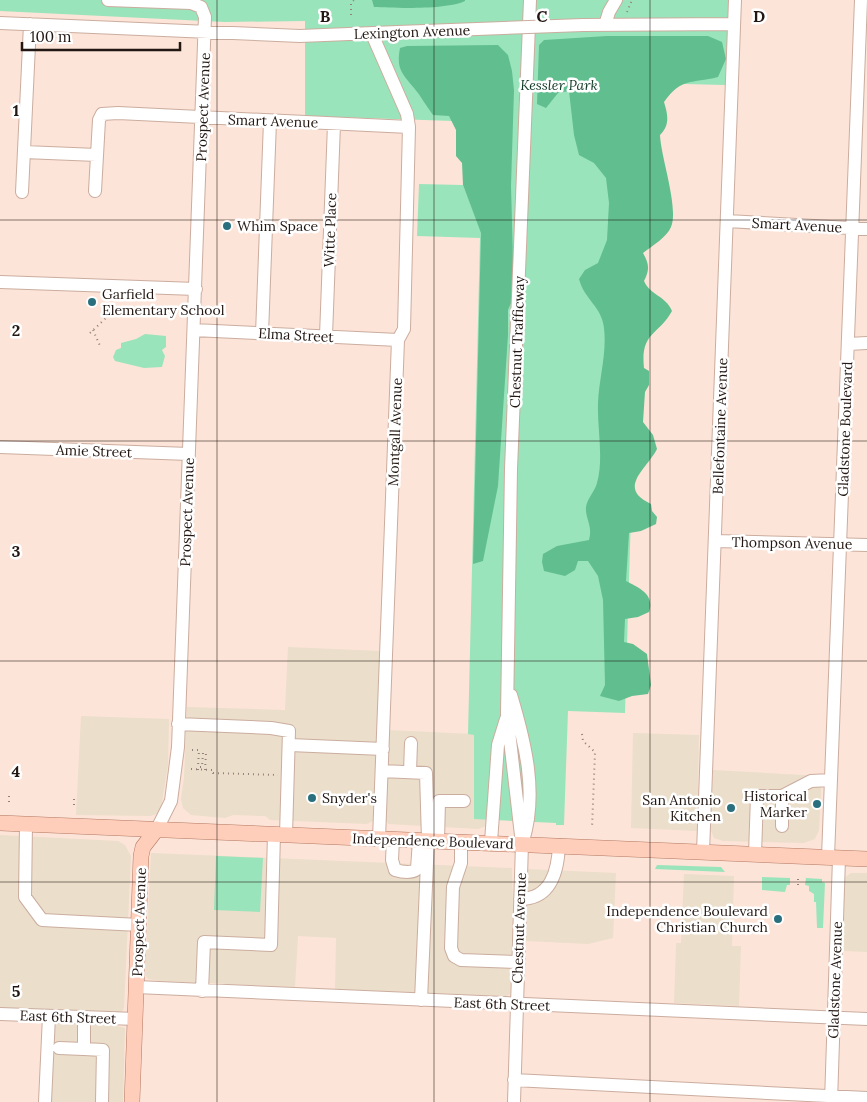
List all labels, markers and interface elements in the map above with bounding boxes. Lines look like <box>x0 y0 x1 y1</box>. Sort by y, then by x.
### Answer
text: B <box>320 6 331 26</box>
text: C <box>536 6 548 26</box>
text: D <box>753 6 765 26</box>
scale bar <box>22 20 180 52</box>
street label: Lexington Avenue <box>353 21 471 43</box>
text: 100 m <box>30 27 71 46</box>
street label: Prospect Avenue <box>192 52 214 162</box>
park label: Kessler Park <box>520 76 598 94</box>
text: 1 <box>13 100 19 120</box>
street label: Smart Avenue <box>228 110 319 132</box>
street label: Witte Place <box>320 192 340 268</box>
street label: Smart Avenue <box>751 214 843 236</box>
place label: Whim Space <box>237 217 319 235</box>
marker: Whim Space <box>221 220 233 232</box>
street label: Chestnut Trafficway <box>506 275 528 408</box>
place label: Garfield Elementary School <box>102 285 225 319</box>
marker: Garfield Elementary School <box>86 296 98 308</box>
text: 2 <box>12 320 20 340</box>
street label: Elma Street <box>258 324 335 346</box>
street label: Bellefontaine Avenue <box>709 357 731 495</box>
street label: Gladstone Boulevard <box>834 361 856 497</box>
street label: Montgall Avenue <box>384 377 406 487</box>
street label: Amie Street <box>55 441 133 461</box>
street label: Prospect Avenue <box>176 457 198 567</box>
street label: Thompson Avenue <box>731 533 853 553</box>
text: 3 <box>12 541 21 561</box>
text: 4 <box>12 761 21 781</box>
place label: Historical Marker <box>744 787 807 821</box>
place label: Snyder's <box>322 789 377 807</box>
place label: San Antonio Kitchen <box>642 791 721 825</box>
marker: Snyder's <box>306 792 318 804</box>
marker: Historical Marker <box>811 798 823 810</box>
marker: San Antonio Kitchen <box>725 802 737 814</box>
street label: Independence Boulevard <box>352 829 514 853</box>
street label: Prospect Avenue <box>128 867 150 977</box>
street label: Chestnut Avenue <box>508 872 530 984</box>
place label: Independence Boulevard Christian Church <box>606 902 768 936</box>
marker: Independence Boulevard Christian Church <box>772 913 784 925</box>
street label: Gladstone Avenue <box>824 921 846 1039</box>
text: 5 <box>12 981 21 1001</box>
street label: East 6th Street <box>453 993 551 1015</box>
street label: East 6th Street <box>19 1006 117 1028</box>

